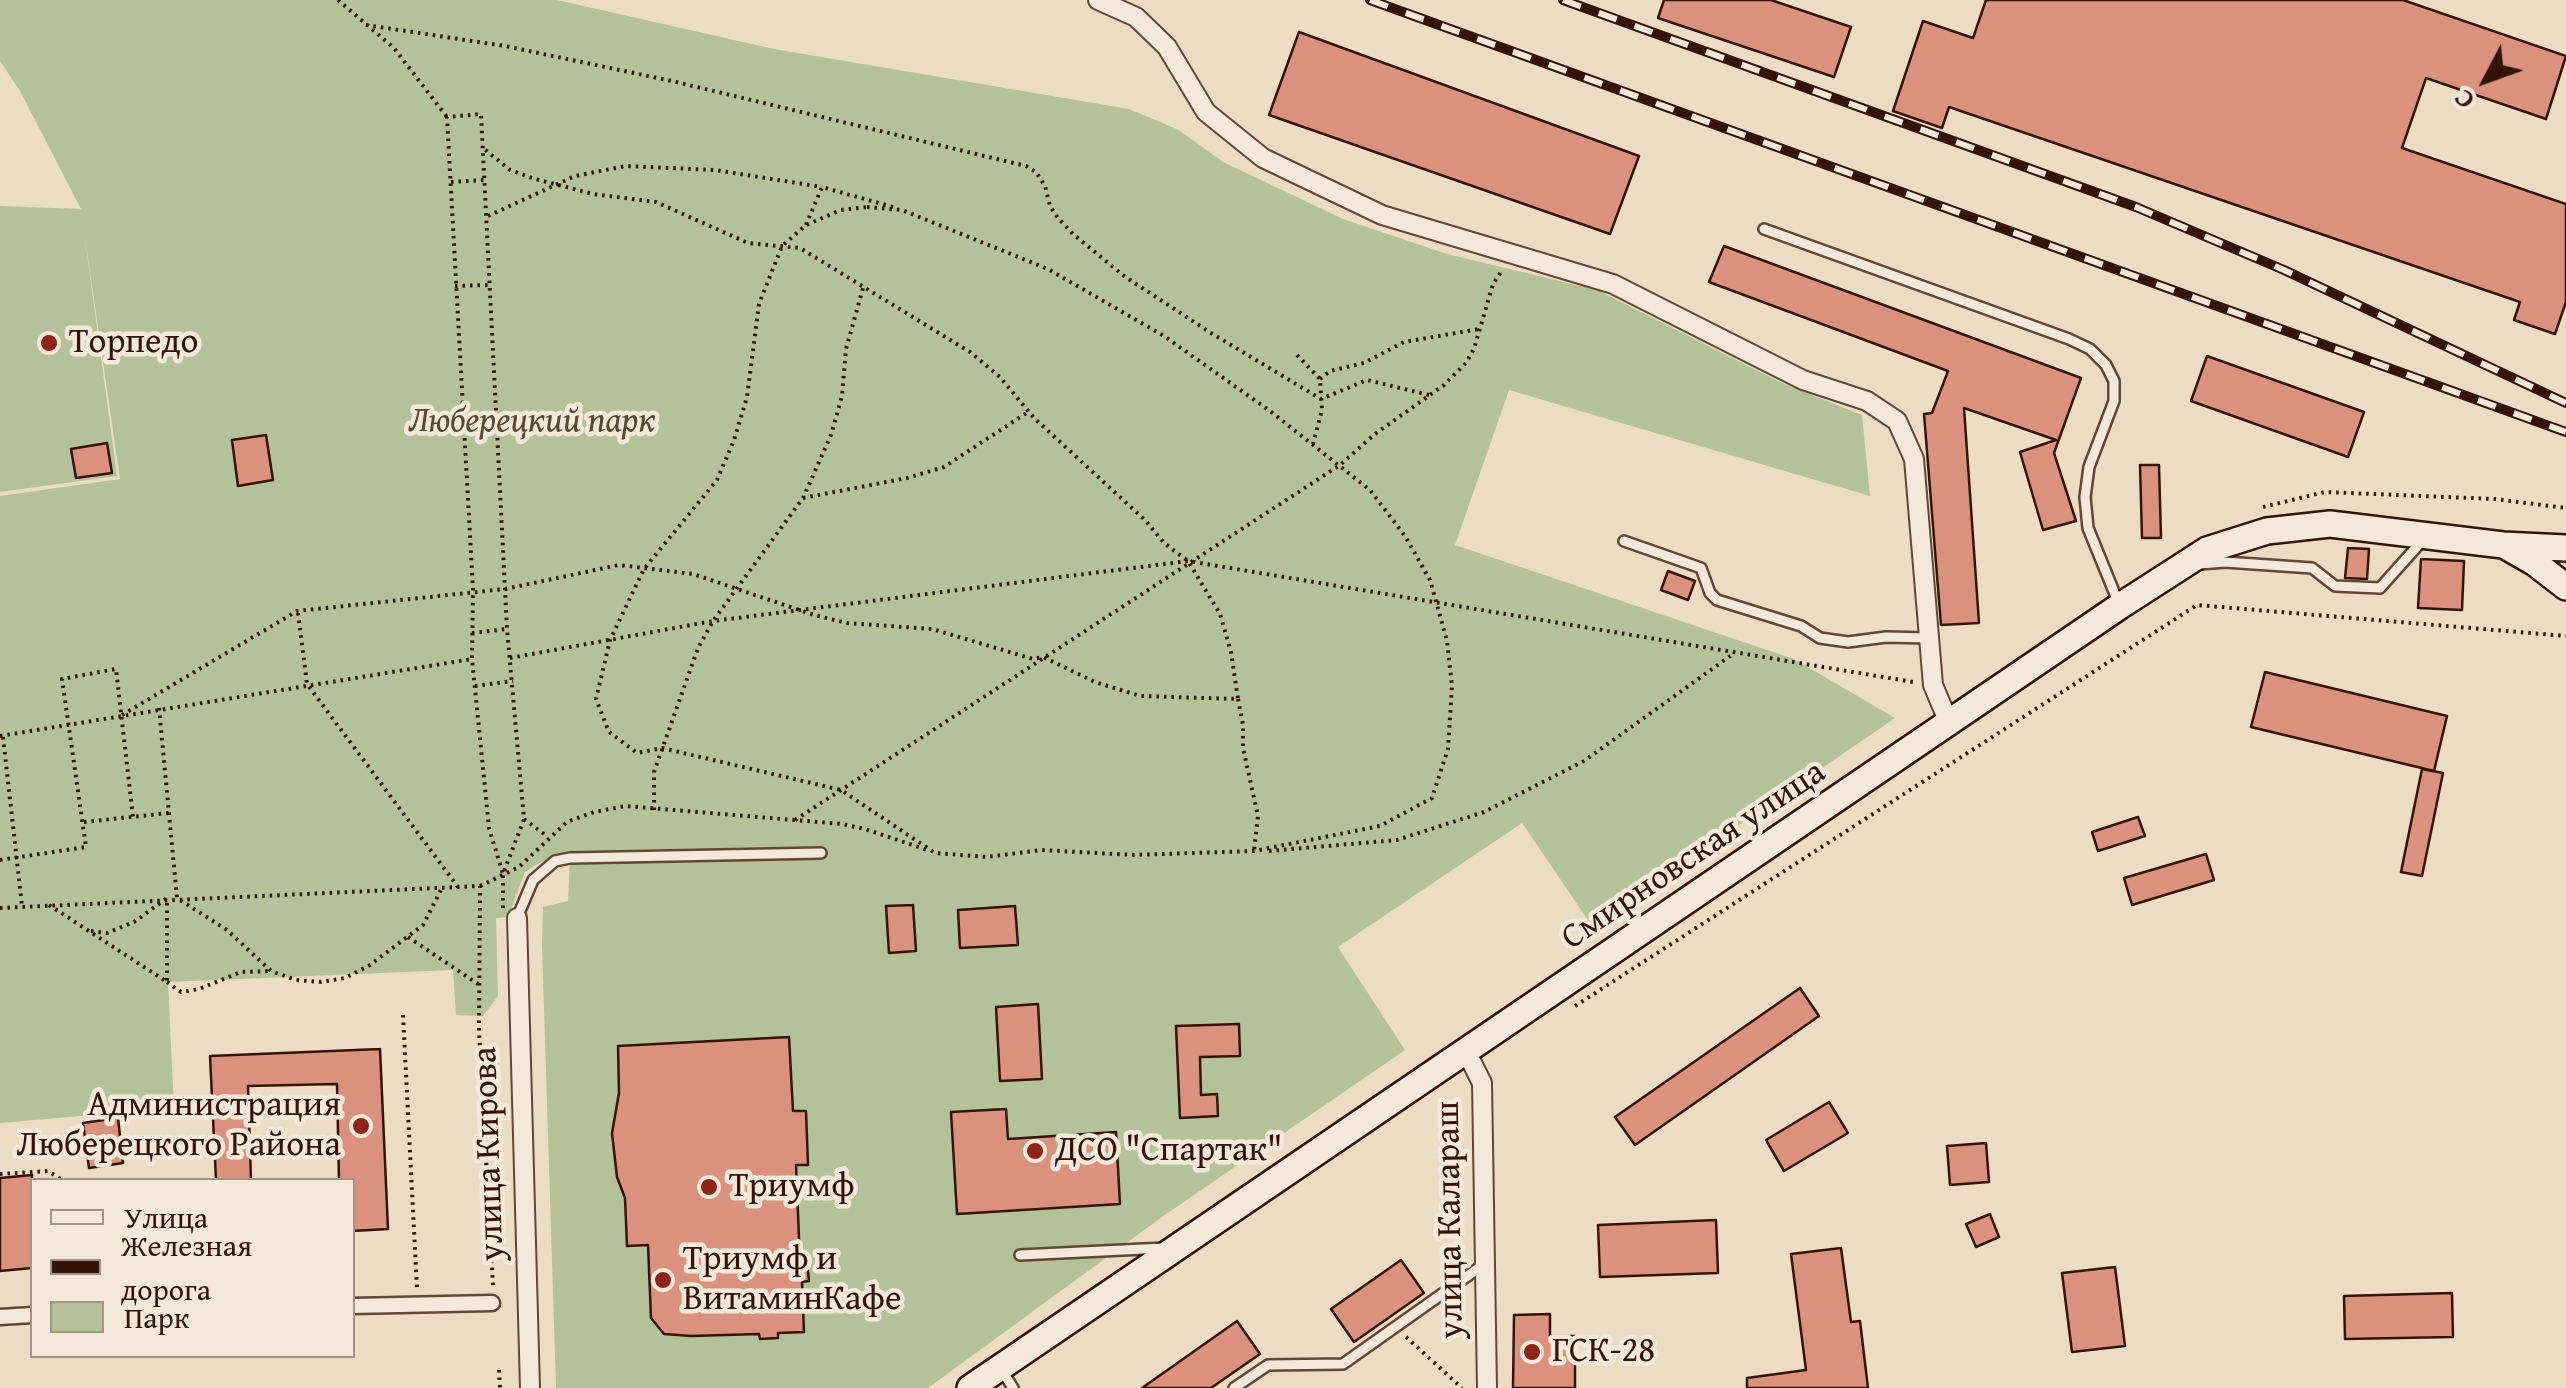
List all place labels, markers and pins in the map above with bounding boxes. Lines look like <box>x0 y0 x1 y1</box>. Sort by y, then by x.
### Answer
place label: Торпедо <box>69 322 198 364</box>
marker: Торпедо <box>38 332 60 354</box>
place label: Администрация Люберецкого Района <box>16 1085 341 1167</box>
marker: Администрация Люберецкого Района <box>350 1115 372 1137</box>
place label: ДСО "Спартак" <box>1055 1130 1282 1172</box>
marker: ДСО "Спартак" <box>1024 1140 1046 1162</box>
place label: Триумф <box>729 1166 855 1208</box>
marker: Триумф <box>698 1176 720 1198</box>
place label: Триумф и ВитаминКафе <box>683 1239 901 1321</box>
marker: Триумф и ВитаминКафе <box>652 1269 674 1291</box>
place label: ГСК-28 <box>1552 1331 1655 1373</box>
marker: ГСК-28 <box>1521 1341 1543 1363</box>

